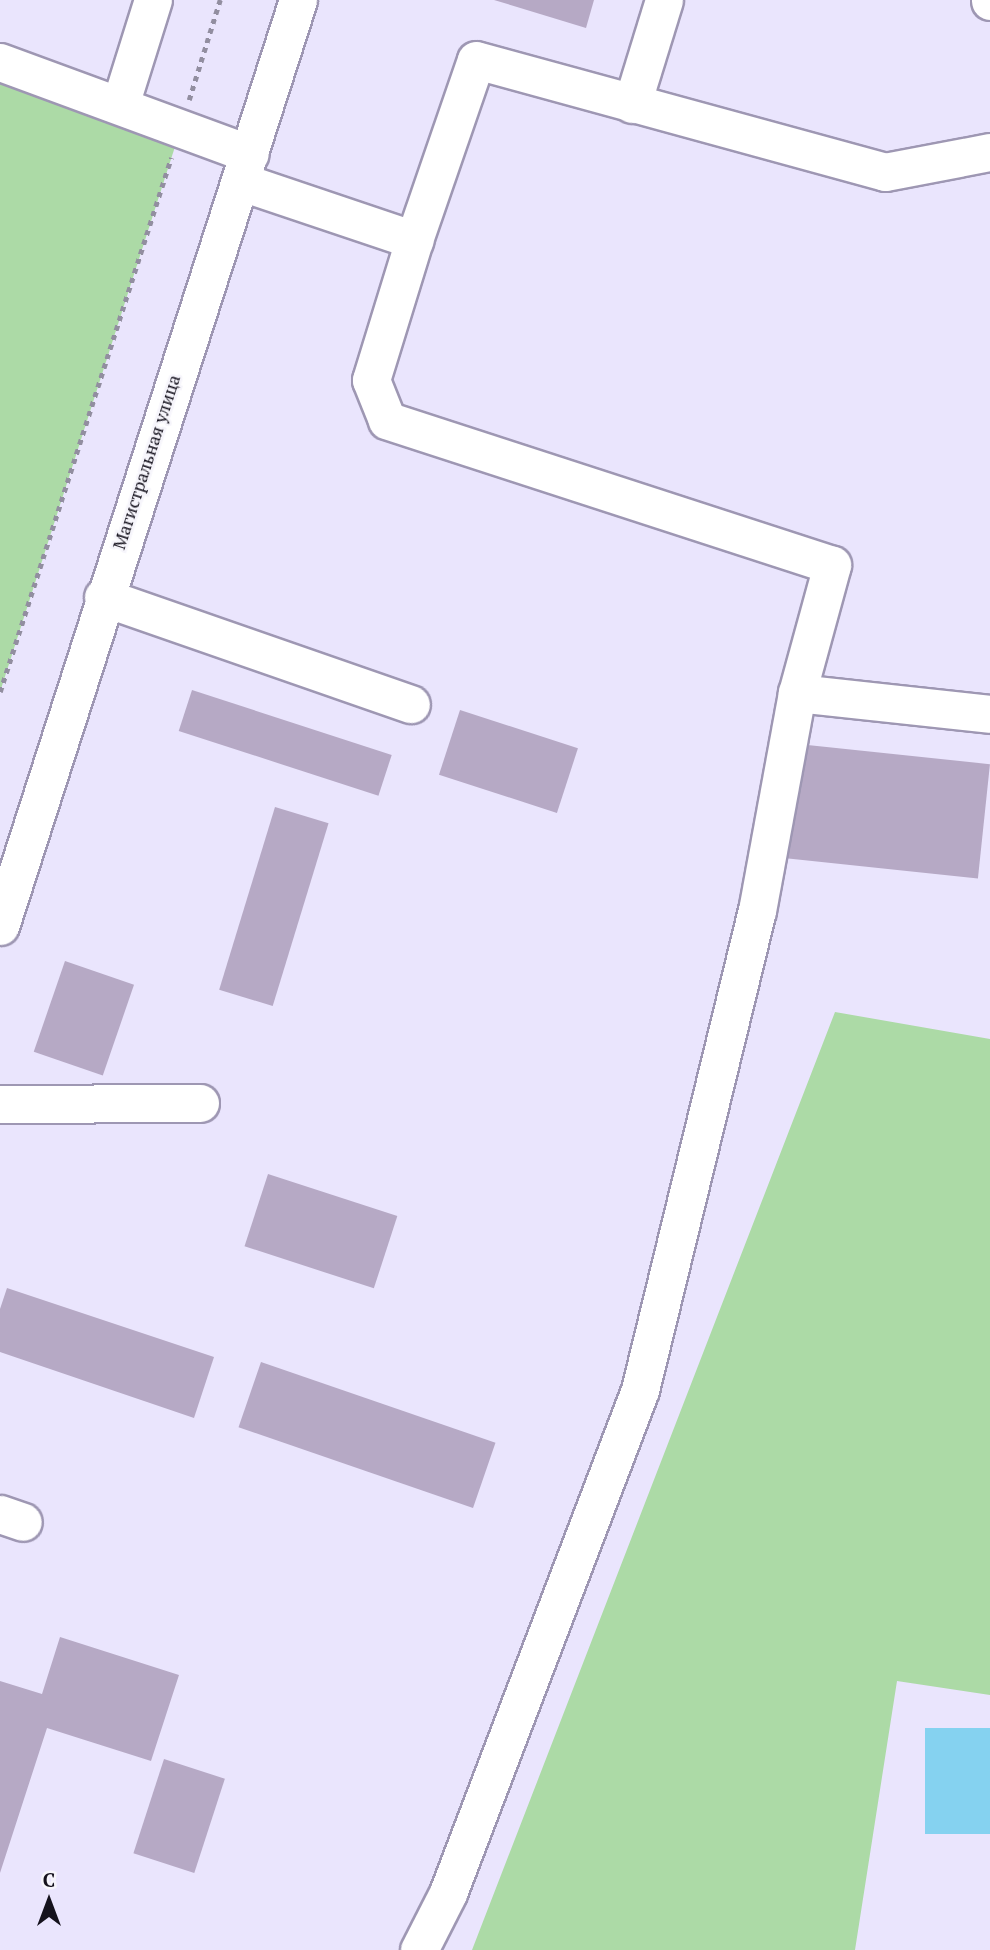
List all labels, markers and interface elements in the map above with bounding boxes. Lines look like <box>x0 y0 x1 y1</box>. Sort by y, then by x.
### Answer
street label: Магистральная улица <box>108 372 184 552</box>
north arrow <box>14 1866 84 1936</box>
text: С <box>43 1867 55 1892</box>

